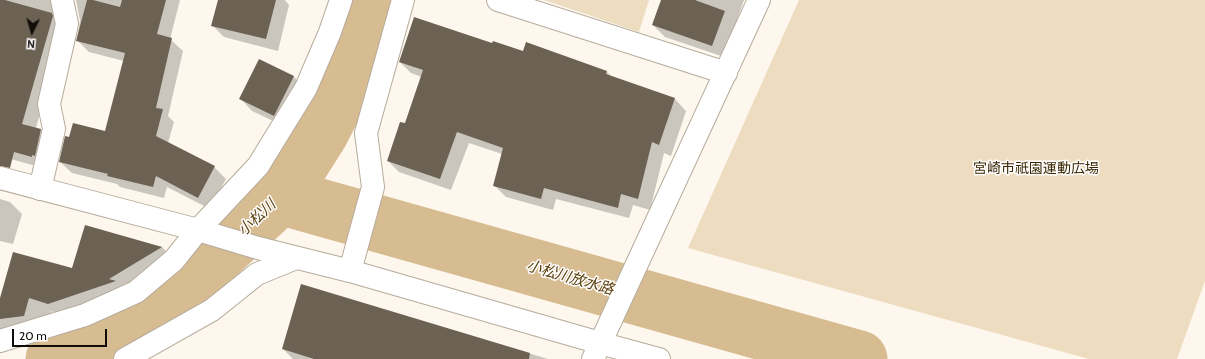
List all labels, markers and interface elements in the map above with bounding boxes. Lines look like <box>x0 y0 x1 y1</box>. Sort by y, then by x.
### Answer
north arrow <box>12 12 52 52</box>
text: N <box>26 37 35 51</box>
park label: 宮崎市祇園運動広場 <box>973 161 1099 177</box>
water label: 小松川 <box>234 196 280 240</box>
water label: 小松川放水路 <box>524 257 616 299</box>
scale bar <box>14 321 109 347</box>
text: 20 m <box>19 328 47 343</box>

